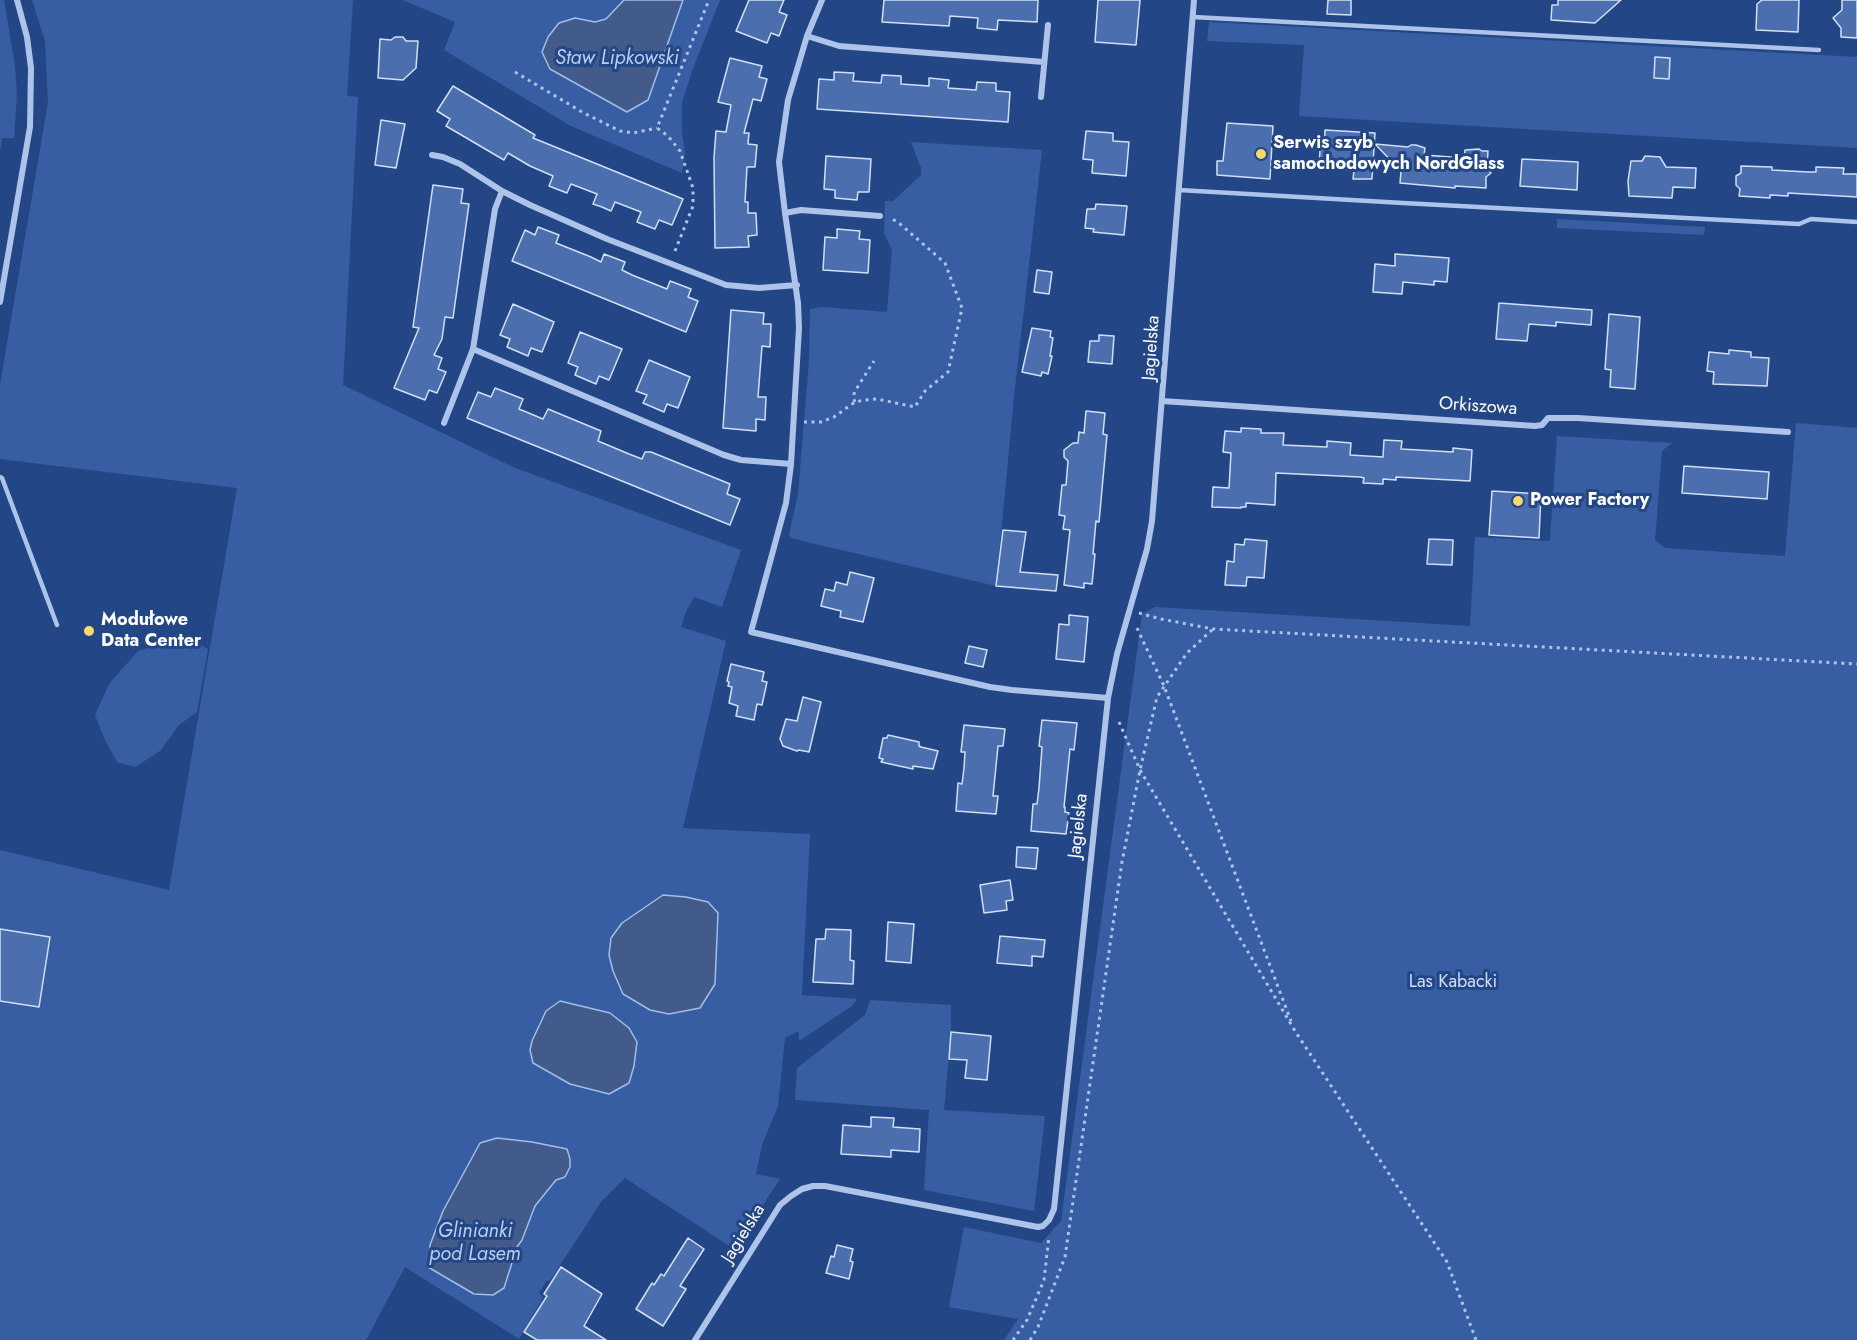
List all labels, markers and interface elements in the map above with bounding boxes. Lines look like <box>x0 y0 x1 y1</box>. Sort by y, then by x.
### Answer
water label: Staw Lipkowski <box>555 47 679 71</box>
place label: Serwis szyb samochodowych NordGlass <box>1273 133 1504 176</box>
marker: Serwis szyb samochodowych NordGlass <box>1254 147 1268 161</box>
street label: Jagielska <box>1139 315 1165 381</box>
street label: Orkiszowa <box>1438 393 1518 421</box>
place label: Power Factory <box>1530 490 1649 512</box>
marker: Power Factory <box>1511 494 1525 508</box>
place label: Modułowe Data Center <box>101 610 201 652</box>
marker: Modułowe Data Center <box>82 624 96 638</box>
street label: Jagielska <box>1065 792 1093 860</box>
park label: Las Kabacki <box>1409 972 1497 994</box>
street label: Jagielska <box>718 1201 770 1267</box>
water label: Glinianki pod Lasem <box>429 1220 521 1267</box>

